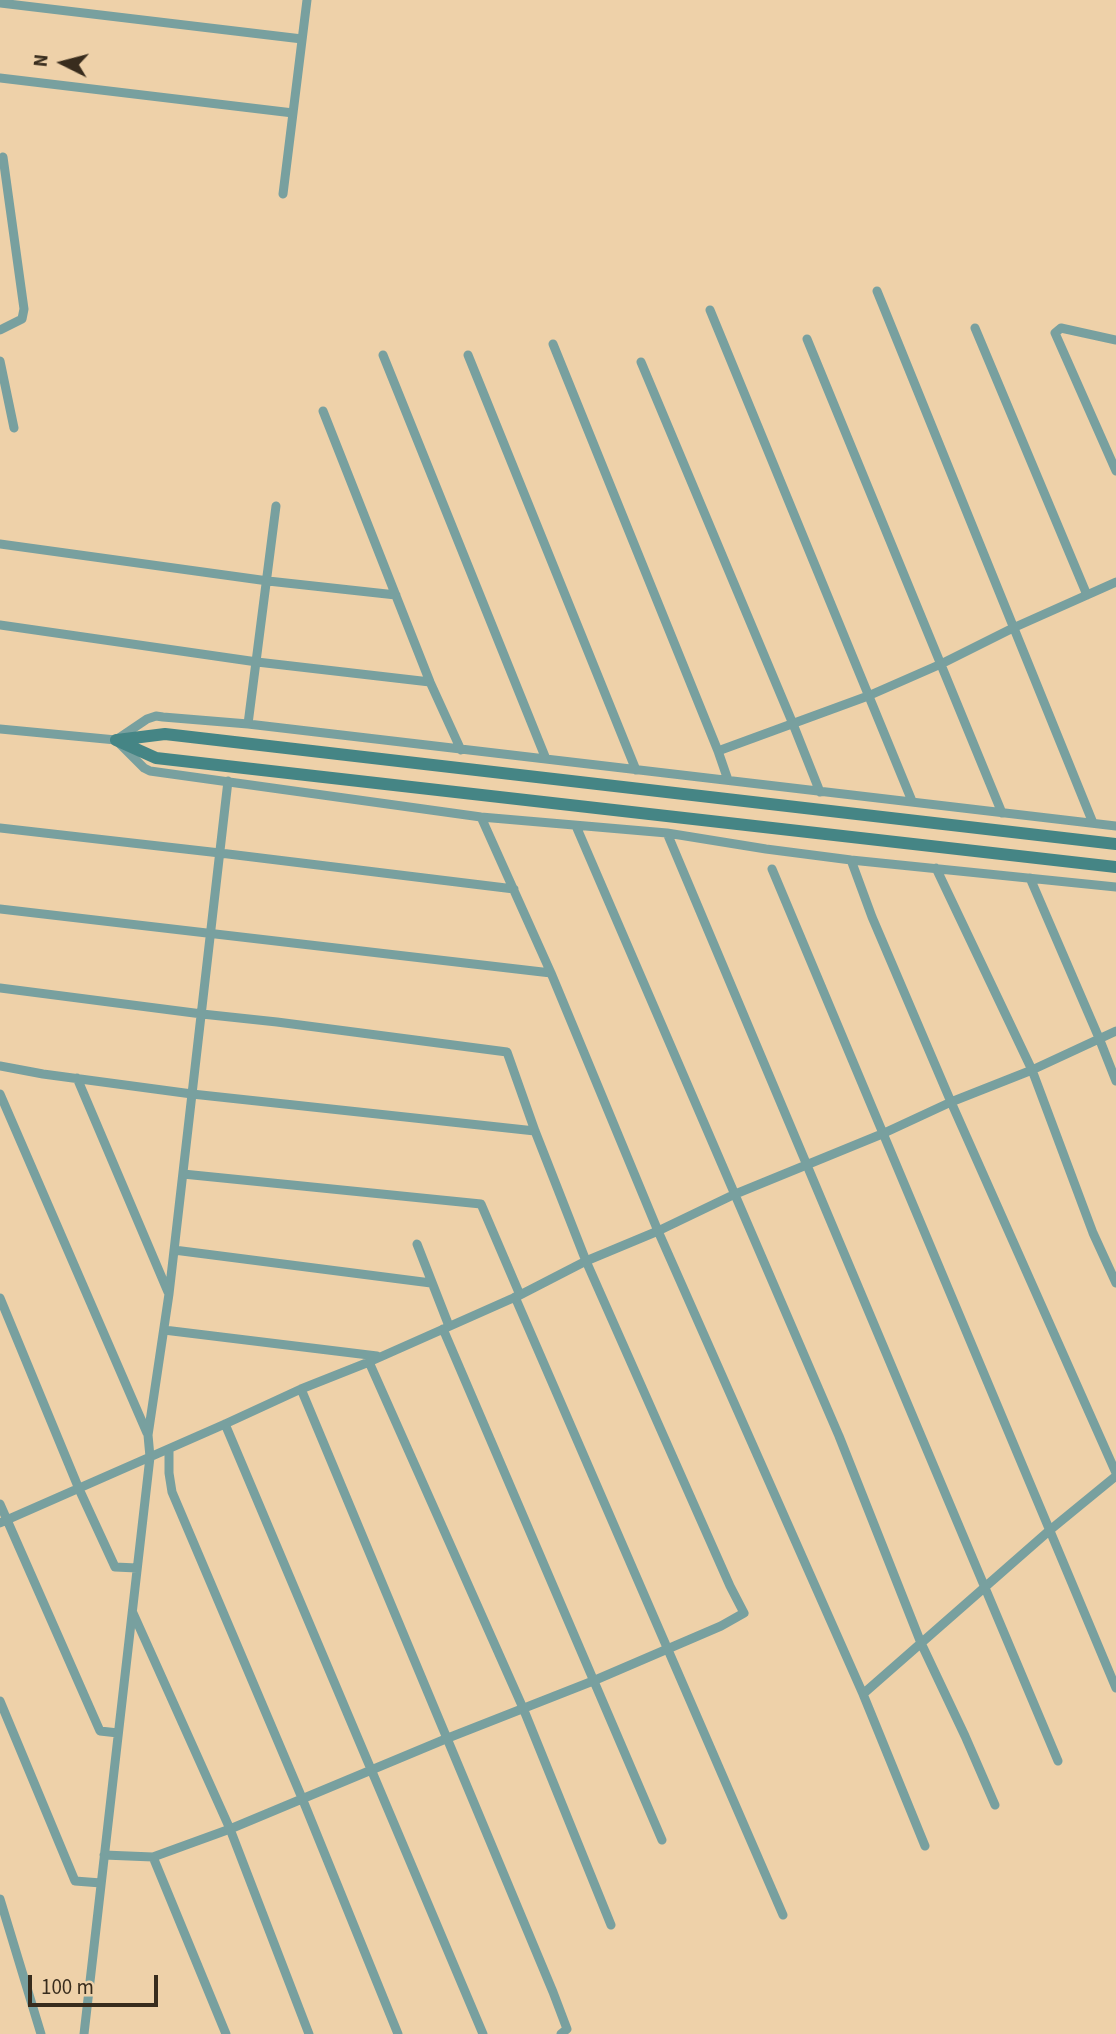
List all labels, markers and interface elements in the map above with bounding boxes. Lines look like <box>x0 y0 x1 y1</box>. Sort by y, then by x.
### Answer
north arrow <box>28 28 98 98</box>
text: N <box>28 53 56 68</box>
scale bar <box>32 1960 161 2004</box>
text: 100 m <box>41 1972 94 2002</box>

